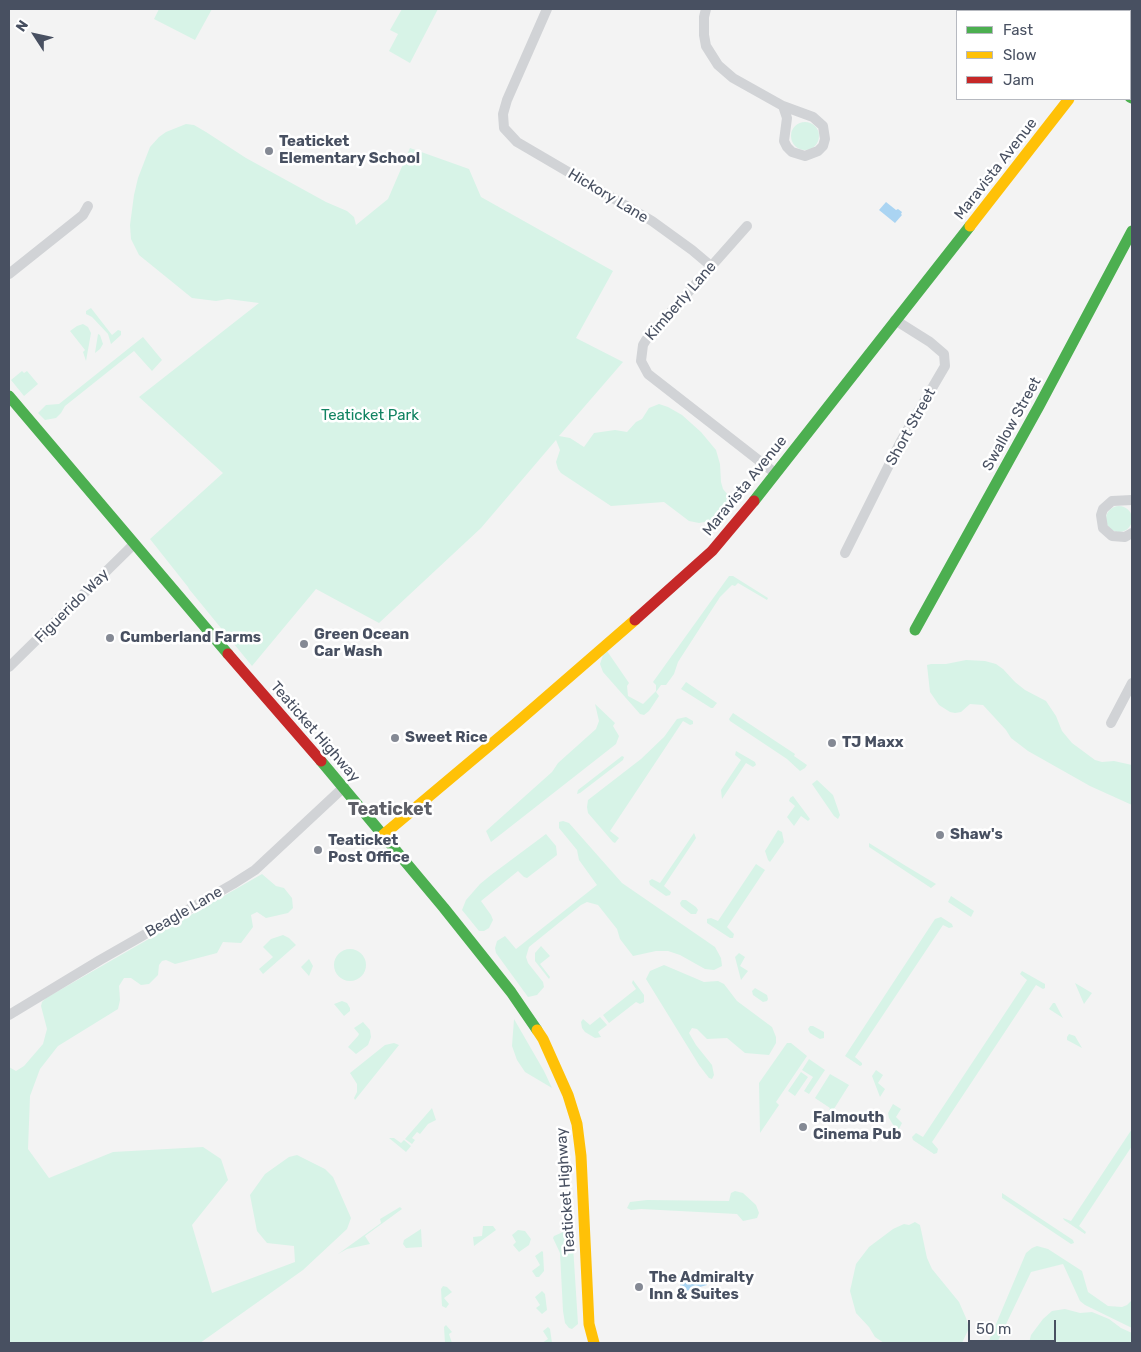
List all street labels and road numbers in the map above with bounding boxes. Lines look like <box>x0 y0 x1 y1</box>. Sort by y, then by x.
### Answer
street label: Maravista Avenue <box>951 115 1041 223</box>
street label: Hickory Lane <box>565 165 651 227</box>
street label: Kimberly Lane <box>642 258 720 344</box>
street label: Swallow Street <box>979 374 1045 474</box>
street label: Short Street <box>882 385 940 469</box>
street label: Maravista Avenue <box>699 432 791 540</box>
street label: Figuerido Way <box>31 565 113 647</box>
street label: Teaticket Highway <box>266 678 364 786</box>
street label: Beagle Lane <box>142 883 226 941</box>
street label: Teaticket Highway <box>553 1127 579 1255</box>

